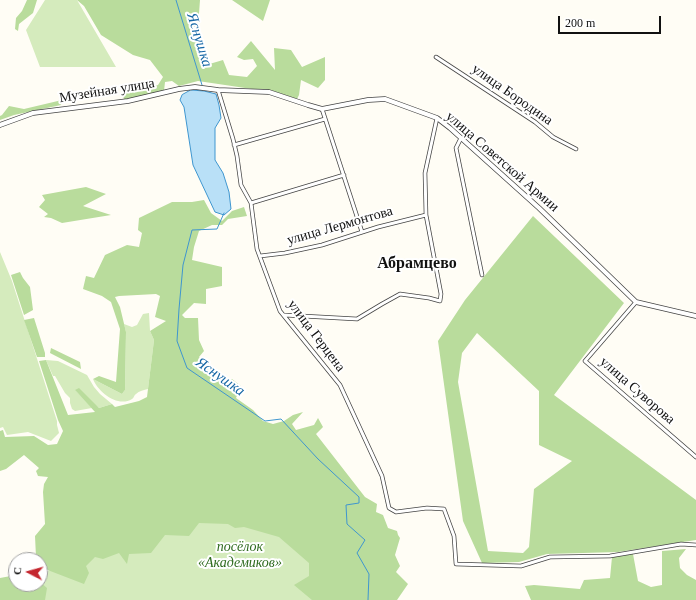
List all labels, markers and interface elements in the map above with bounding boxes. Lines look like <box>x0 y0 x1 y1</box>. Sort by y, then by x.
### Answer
scale bar <box>560 8 663 34</box>
water label: Яснушка <box>182 11 216 69</box>
text: 200 m <box>565 16 595 30</box>
street label: улица Бородина <box>468 61 556 129</box>
street label: Музейная улица <box>58 75 156 107</box>
street label: улица Советской Армии <box>442 108 562 216</box>
street label: улица Лермонтова <box>285 203 395 249</box>
district label: Абрамцево <box>377 254 457 274</box>
street label: улица Герцена <box>283 297 349 375</box>
water label: Яснушка <box>192 354 248 400</box>
street label: улица Суворова <box>596 354 678 428</box>
park label: посёлок «Академиков» <box>198 539 282 572</box>
north arrow <box>8 552 48 592</box>
text: С <box>11 566 23 575</box>

